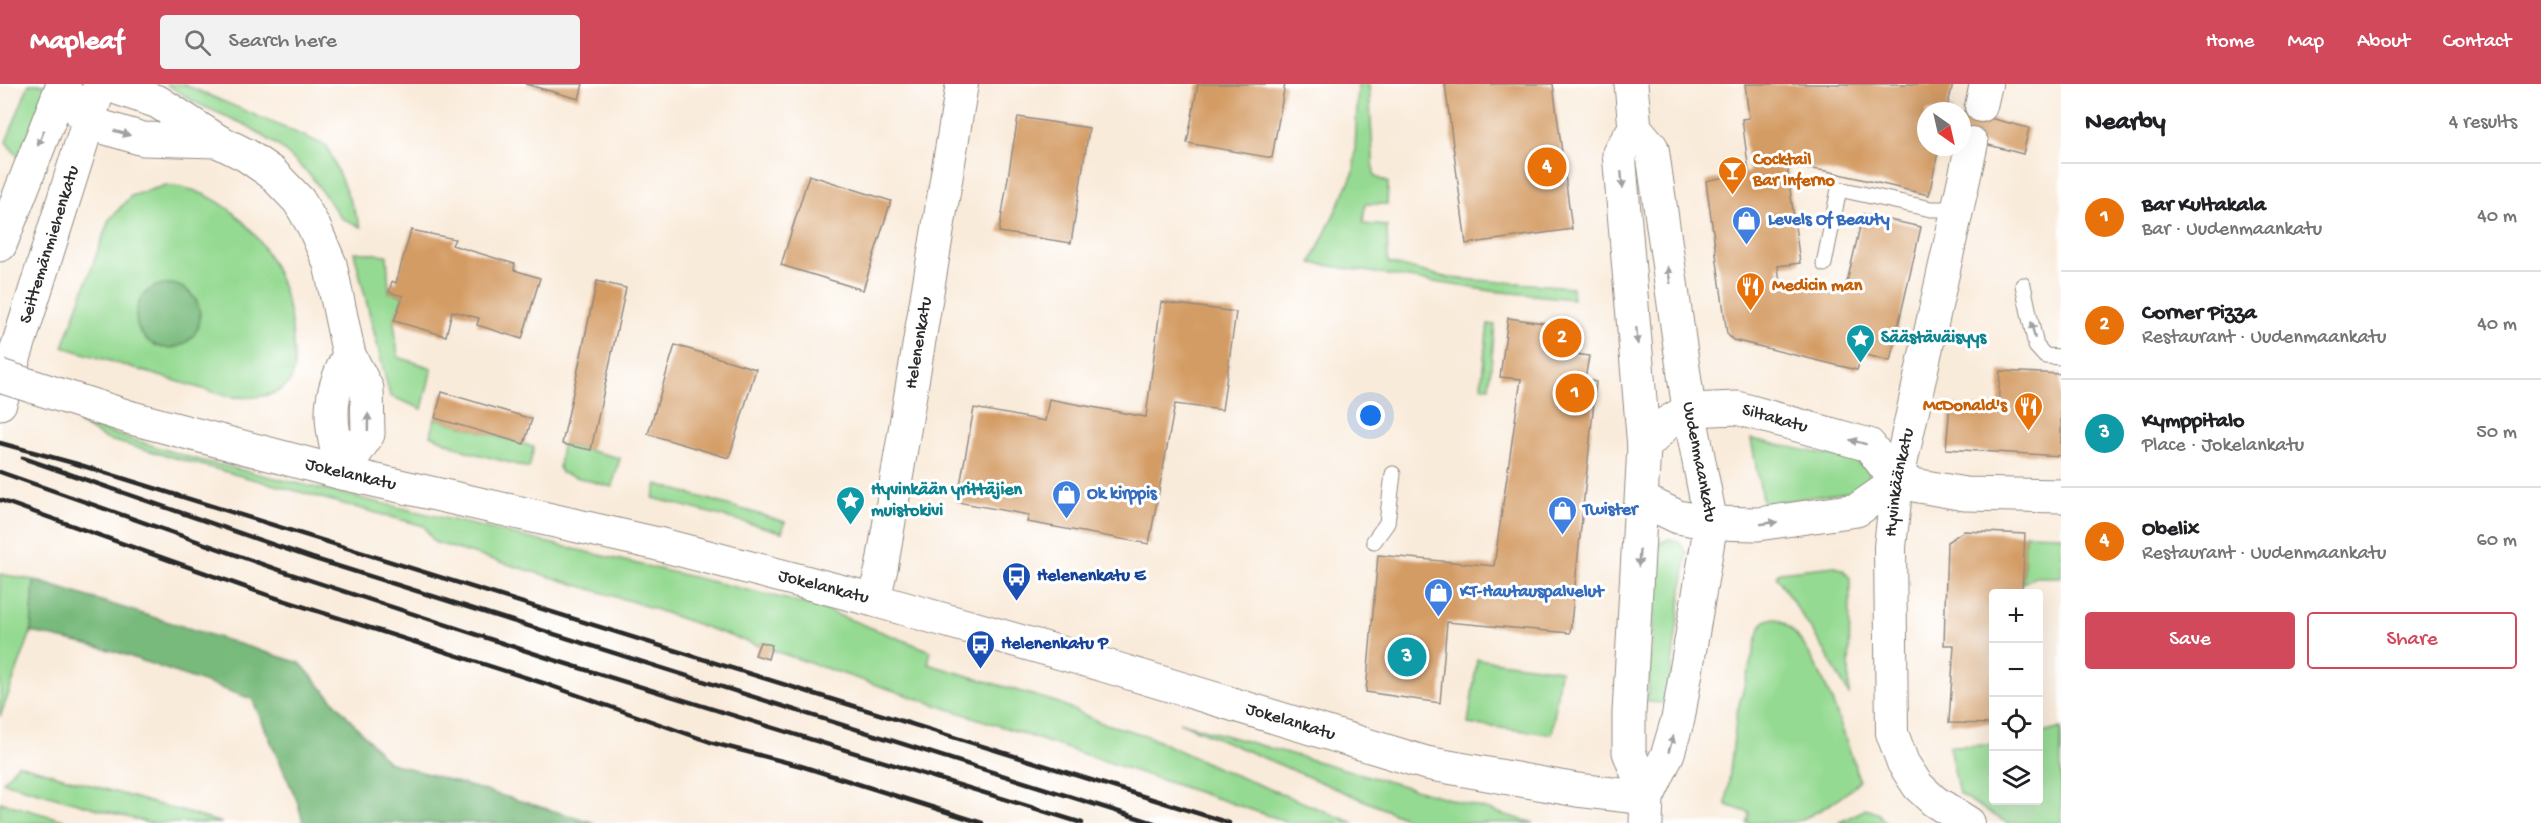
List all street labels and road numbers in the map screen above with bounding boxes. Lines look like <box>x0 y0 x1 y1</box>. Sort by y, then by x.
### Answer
street label: Seittemänmiehenkatu <box>15 163 84 326</box>
street label: Helenenkatu <box>901 295 937 391</box>
street label: Siltakatu <box>1739 399 1811 438</box>
street label: Uudenmaankatu <box>1677 400 1721 525</box>
street label: Hyvinkäänkatu <box>1881 426 1919 538</box>
street label: Jokelankatu <box>303 453 399 495</box>
street label: Jokelankatu <box>776 565 872 609</box>
street label: Jokelankatu <box>1243 698 1338 745</box>

